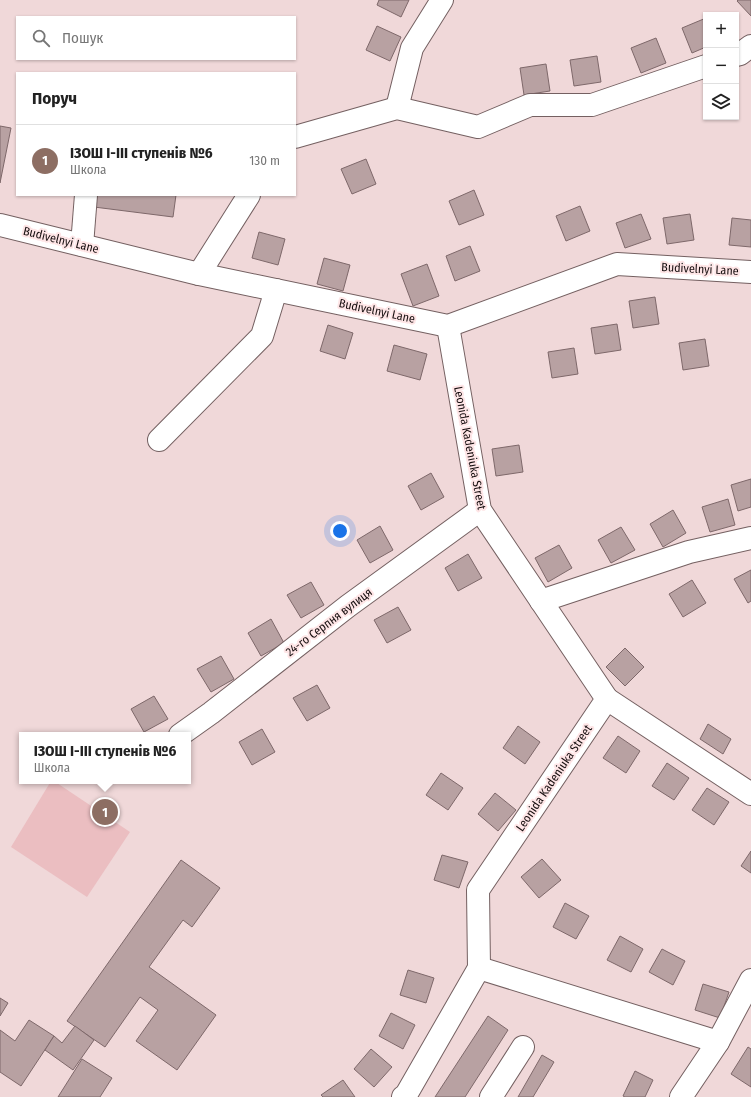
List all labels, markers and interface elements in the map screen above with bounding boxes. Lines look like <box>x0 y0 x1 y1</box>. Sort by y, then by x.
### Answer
map controls <box>703 12 739 120</box>
button: + <box>703 12 739 48</box>
search box <box>16 16 296 60</box>
icon: search <box>30 27 52 49</box>
text: Пошук <box>62 29 103 47</box>
button: − <box>703 48 739 84</box>
button: layers <box>703 84 739 120</box>
text: Поруч <box>32 88 77 109</box>
text: ІЗОШ І-ІІІ ступенів №6 <box>70 144 213 162</box>
text: 1 <box>42 153 48 168</box>
text: 130 m <box>249 153 280 168</box>
text: Школа <box>70 162 106 177</box>
street label: Budivelnyi Lane <box>22 224 100 256</box>
street label: Budivelnyi Lane <box>661 260 739 278</box>
street label: Budivelnyi Lane <box>338 296 416 326</box>
street label: Leonida Kadeniuka Street <box>451 385 489 511</box>
your location <box>330 521 350 541</box>
street label: 24-го Серпня вулиця <box>283 585 375 659</box>
street label: Leonida Kadeniuka Street <box>513 722 595 834</box>
popup <box>19 732 191 784</box>
text: ІЗОШ І-ІІІ ступенів №6 <box>34 742 176 760</box>
text: Школа <box>34 760 70 775</box>
pin: 1 <box>92 797 118 827</box>

